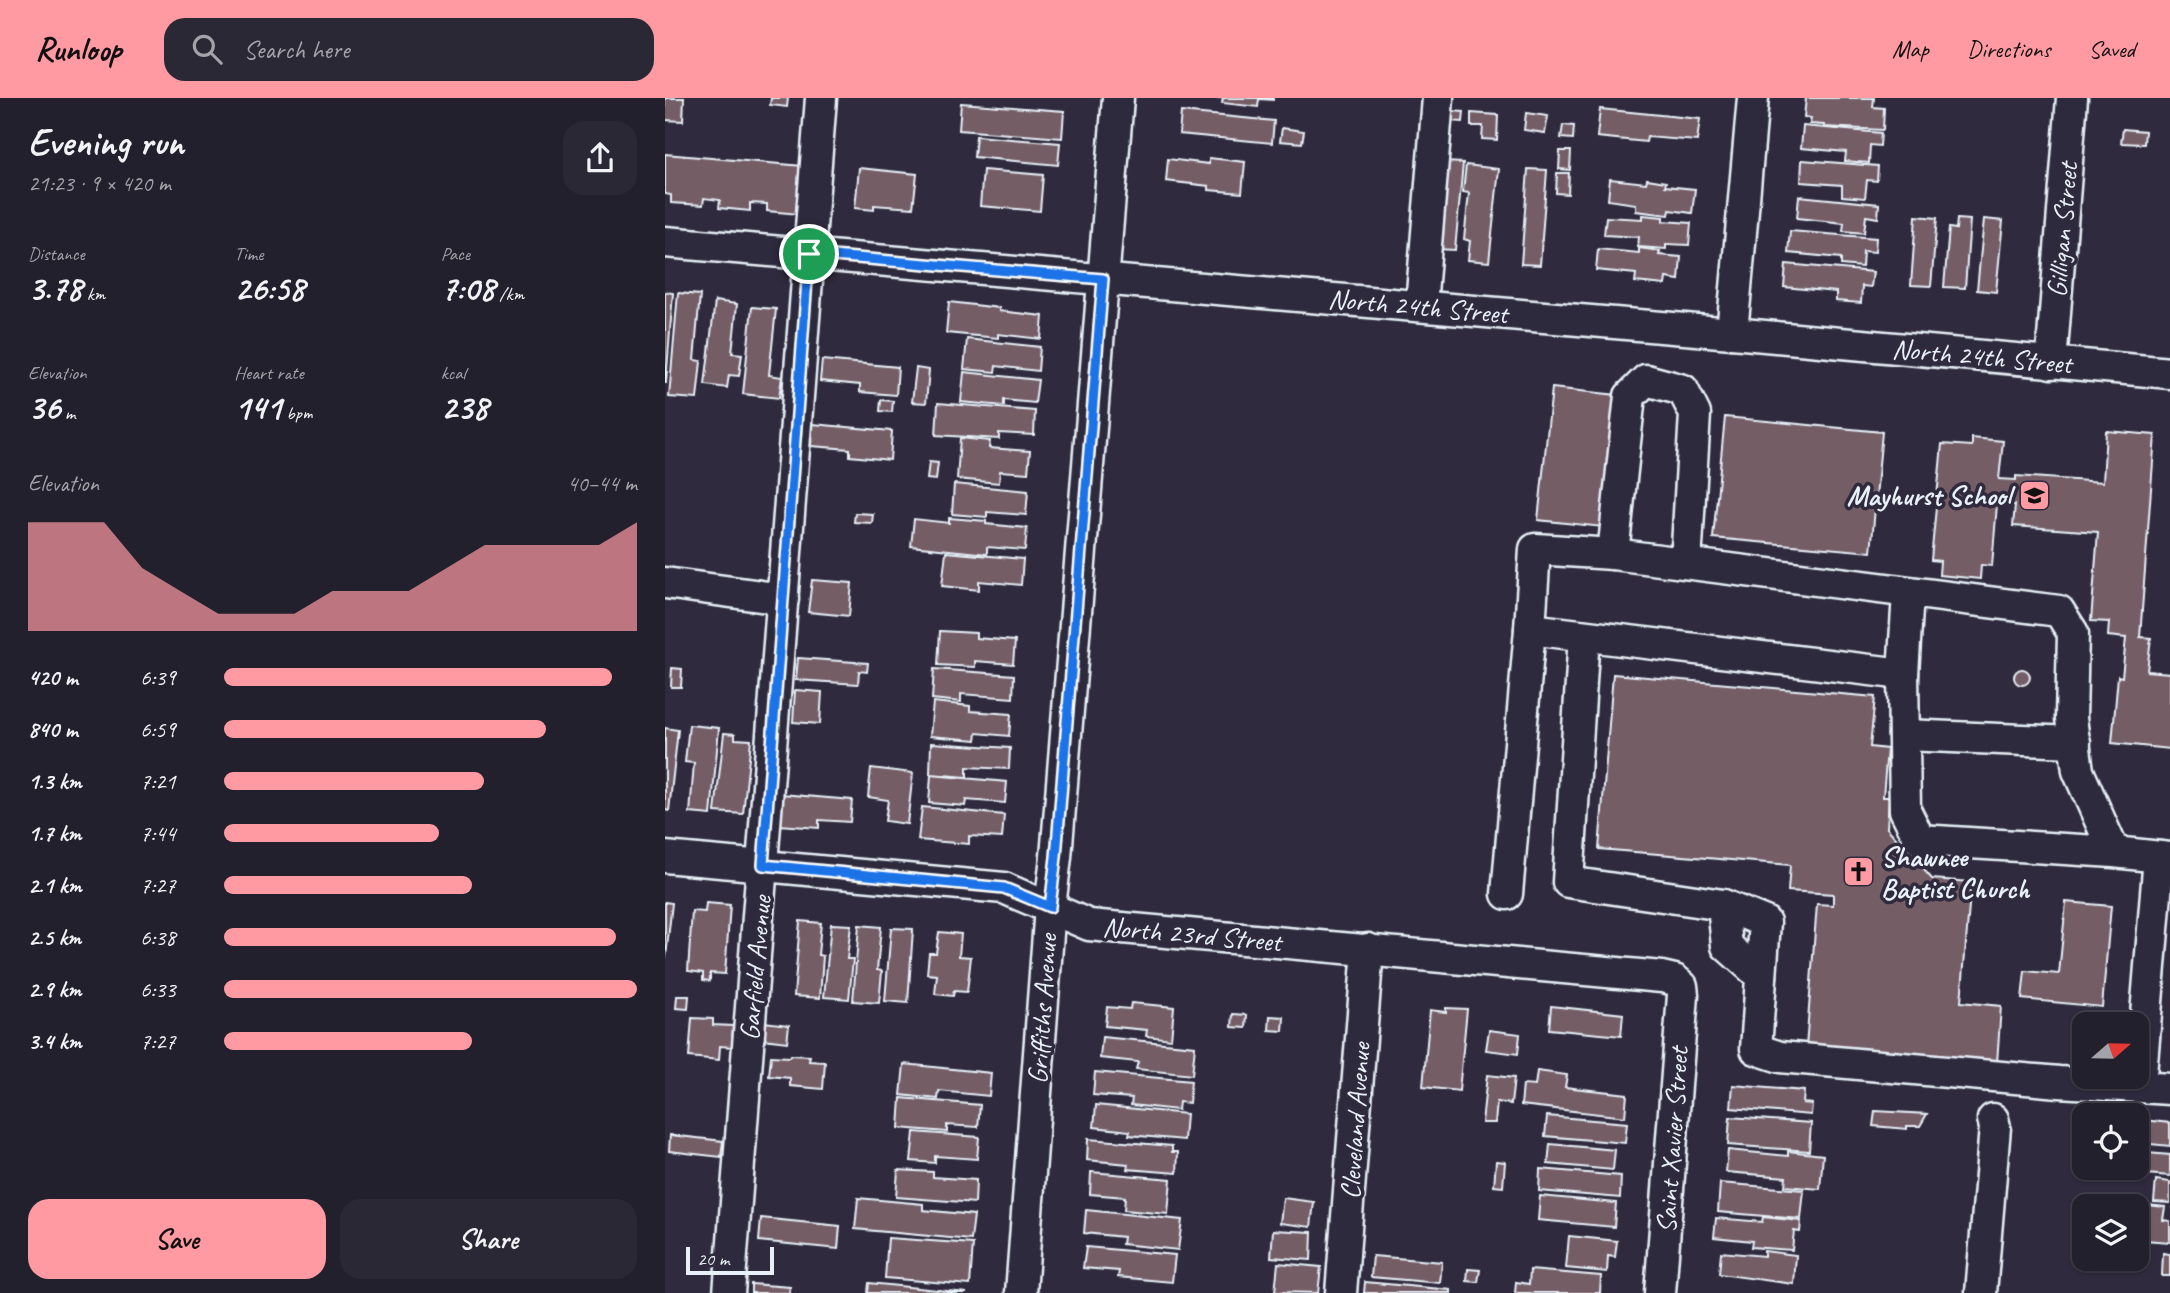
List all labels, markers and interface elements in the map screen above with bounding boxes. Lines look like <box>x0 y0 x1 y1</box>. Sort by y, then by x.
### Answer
search box <box>164 18 654 81</box>
text: Runloop <box>35 28 122 70</box>
icon: search <box>188 30 226 68</box>
text: Search here <box>244 33 349 66</box>
text: Map <box>1892 34 1929 64</box>
text: Directions <box>1967 34 2050 64</box>
text: Saved <box>2088 34 2135 64</box>
text: Evening run <box>28 119 184 166</box>
button: share <box>563 121 637 195</box>
street label: Gilligan Street <box>2039 158 2086 299</box>
text: 21:23 · 9 × 420 m <box>28 169 171 198</box>
pin <box>779 224 839 284</box>
icon: arrive <box>790 235 828 273</box>
text: Distance <box>28 242 85 266</box>
text: Time <box>234 242 263 266</box>
text: Pace <box>441 242 470 266</box>
text: 3.78 <box>28 266 82 311</box>
text: 26:58 <box>234 266 304 311</box>
text: 7:08 <box>441 266 495 311</box>
street label: North 24th Street <box>1327 281 1512 332</box>
text: km <box>82 282 105 306</box>
text: /km <box>495 282 524 306</box>
street label: North 24th Street <box>1891 331 2076 382</box>
text: Elevation <box>28 361 86 385</box>
text: Heart rate <box>234 361 304 385</box>
text: kcal <box>441 361 466 385</box>
text: 36 <box>28 385 60 430</box>
text: 141 <box>234 385 282 430</box>
text: 238 <box>441 385 488 430</box>
text: m <box>60 401 76 425</box>
text: bpm <box>282 401 312 425</box>
text: Elevation <box>28 469 99 498</box>
text: 40–44 m <box>567 469 637 498</box>
place label: Mayhurst School <box>1847 478 2016 513</box>
school or university icon: Mayhurst School <box>2017 478 2051 512</box>
text: 420 m <box>28 663 78 692</box>
text: 6:39 <box>140 663 176 692</box>
text: 840 m <box>28 715 78 744</box>
text: 6:59 <box>140 715 176 744</box>
text: 1.3 km <box>28 767 82 796</box>
text: 7:21 <box>140 767 176 796</box>
text: 1.7 km <box>28 819 81 848</box>
text: 7:44 <box>140 819 176 848</box>
place label: Shawnee Baptist Church <box>1881 839 2030 906</box>
church icon: Shawnee Baptist Church <box>1841 855 1875 889</box>
text: 2.1 km <box>28 871 82 900</box>
text: 7:27 <box>140 871 176 900</box>
street label: Garfield Avenue <box>731 892 779 1042</box>
street label: North 23rd Street <box>1101 909 1285 959</box>
text: 2.5 km <box>28 923 81 952</box>
text: 6:38 <box>140 923 176 952</box>
street label: Griffiths Avenue <box>1019 931 1065 1085</box>
text: 2.9 km <box>28 975 81 1004</box>
text: 6:33 <box>140 975 176 1004</box>
north arrow <box>2072 1012 2149 1088</box>
map controls <box>2072 1012 2149 1271</box>
text: 3.4 km <box>28 1027 82 1056</box>
text: 7:27 <box>140 1027 176 1056</box>
street label: Cleveland Avenue <box>1332 1040 1378 1200</box>
street label: Saint Xavier Street <box>1648 1043 1696 1234</box>
button: locate <box>2072 1103 2149 1180</box>
button: layers <box>2072 1194 2149 1271</box>
button: Save <box>28 1199 326 1279</box>
button: Share <box>340 1199 637 1279</box>
scale bar <box>686 1244 773 1276</box>
text: 20 m <box>697 1247 729 1271</box>

